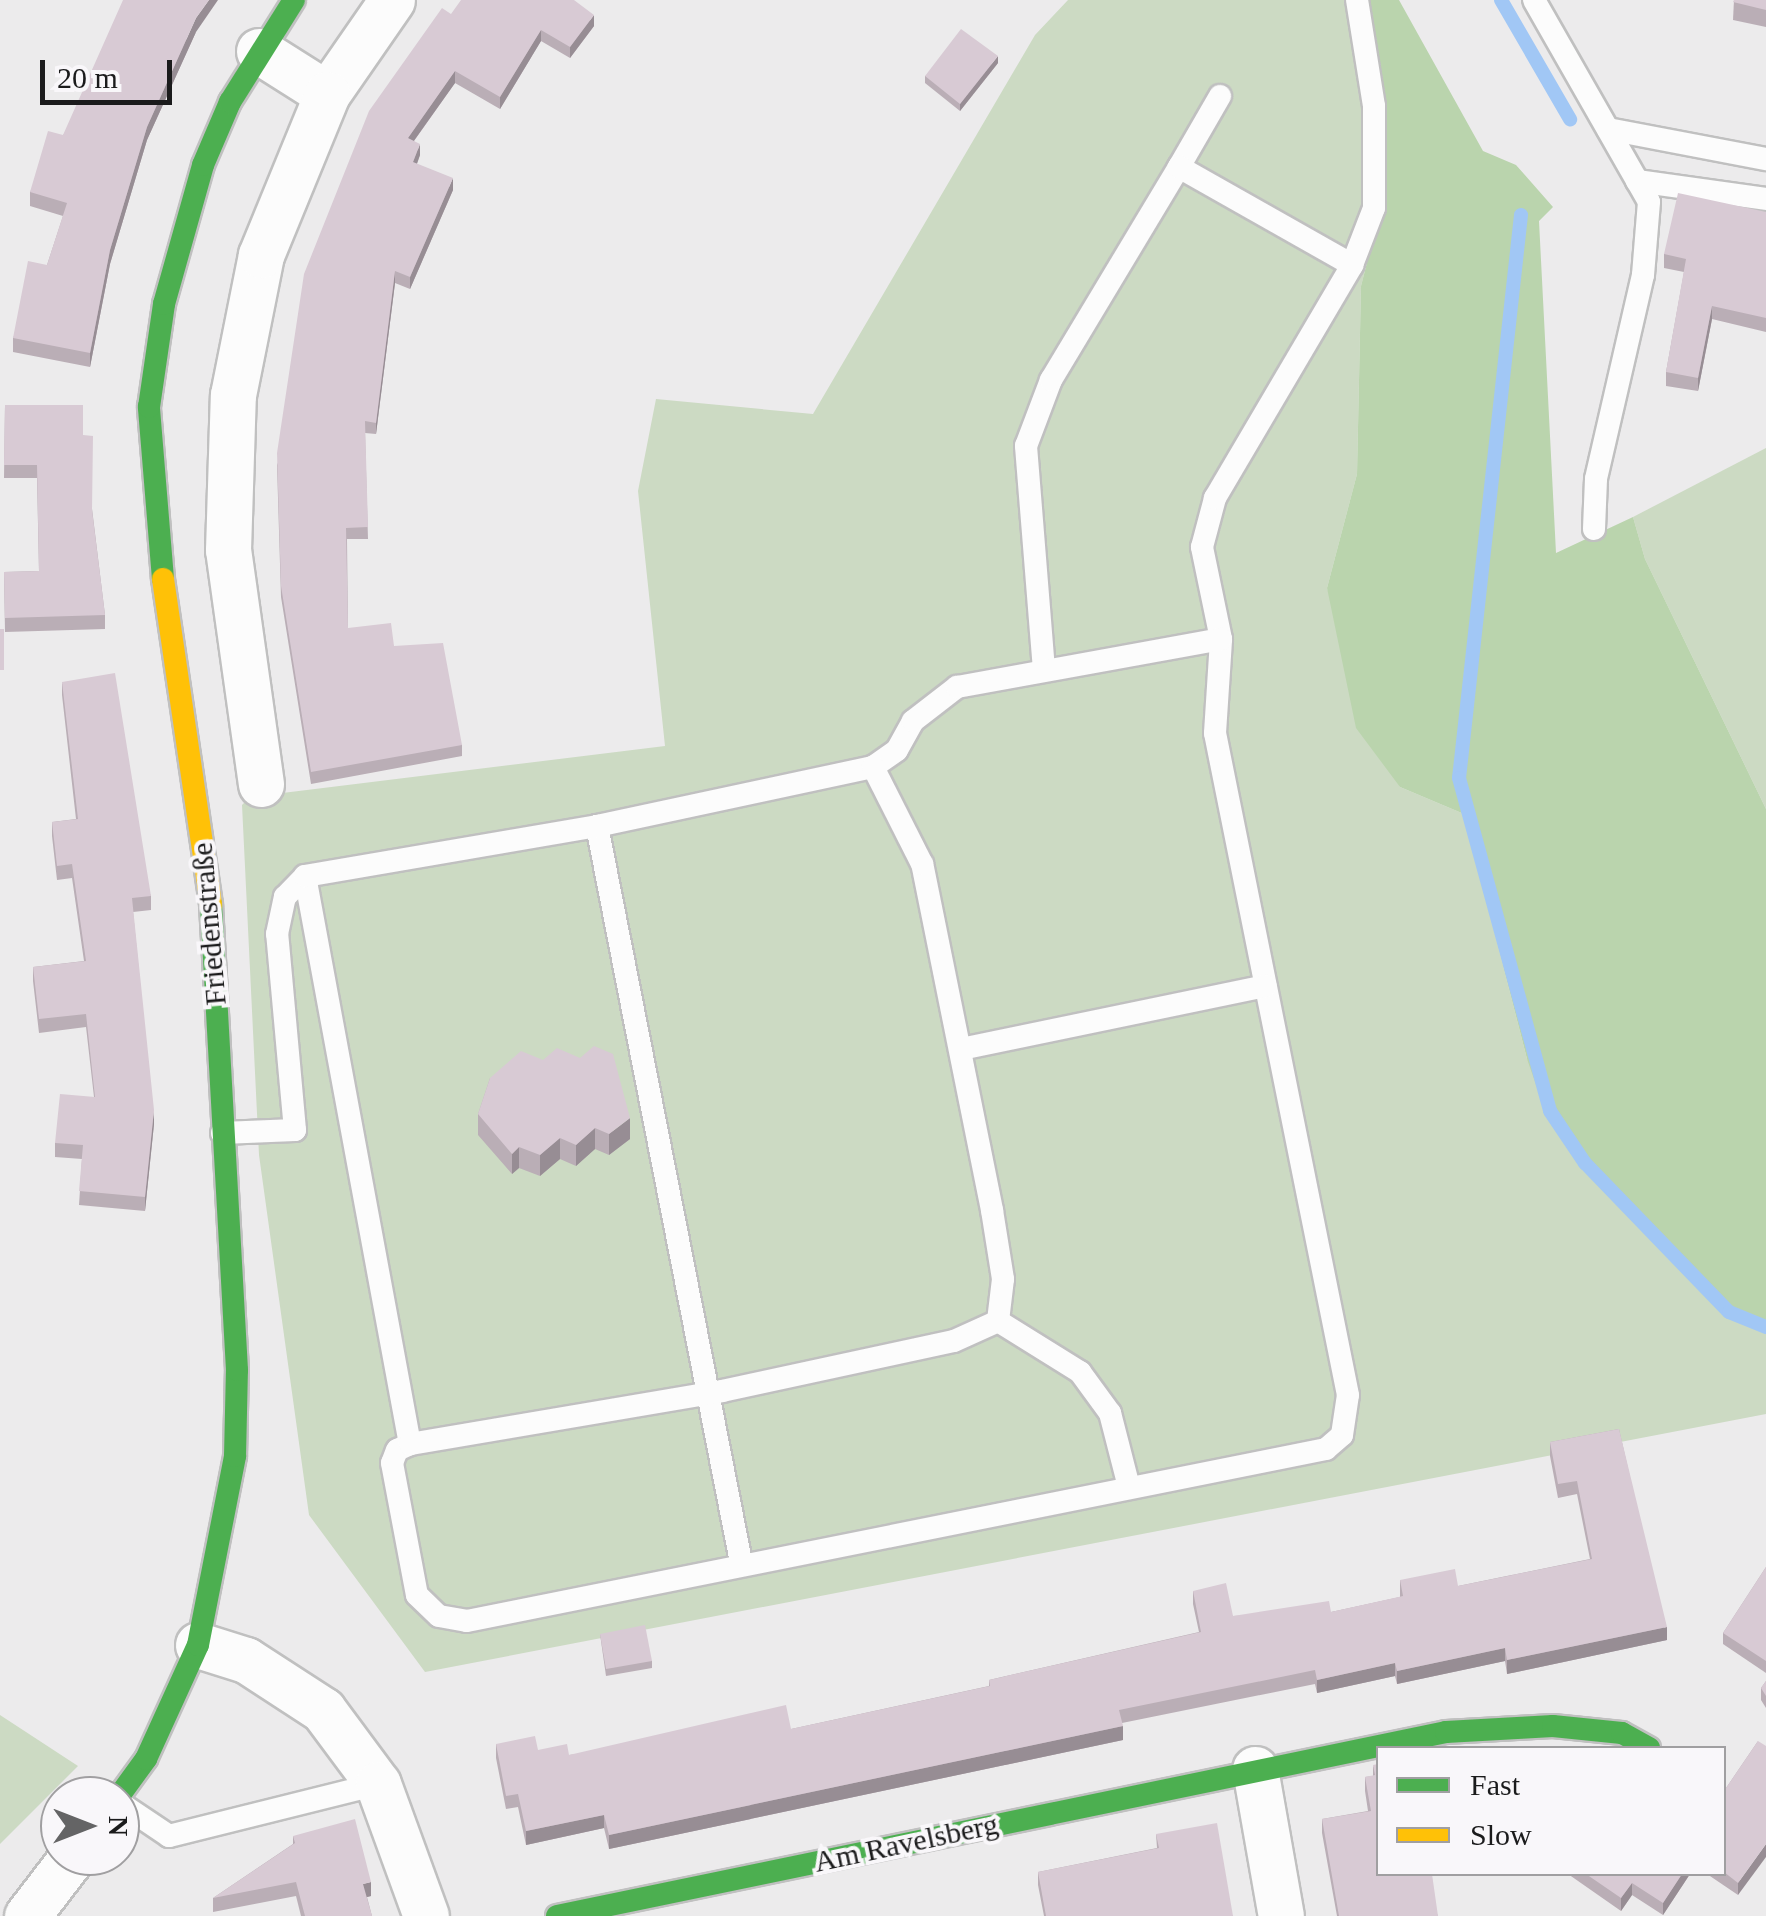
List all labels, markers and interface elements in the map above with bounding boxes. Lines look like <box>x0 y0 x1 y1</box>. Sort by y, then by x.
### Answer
scale bar <box>45 40 178 102</box>
text: 20 m <box>57 61 118 94</box>
street label: Friedenstraße <box>184 841 234 1007</box>
legend <box>1376 1746 1726 1876</box>
text: Fast <box>1470 1768 1520 1801</box>
north arrow <box>40 1776 140 1876</box>
street label: Am Ravelsberg <box>811 1806 1001 1880</box>
text: N <box>103 1816 134 1836</box>
text: Slow <box>1470 1818 1532 1851</box>

